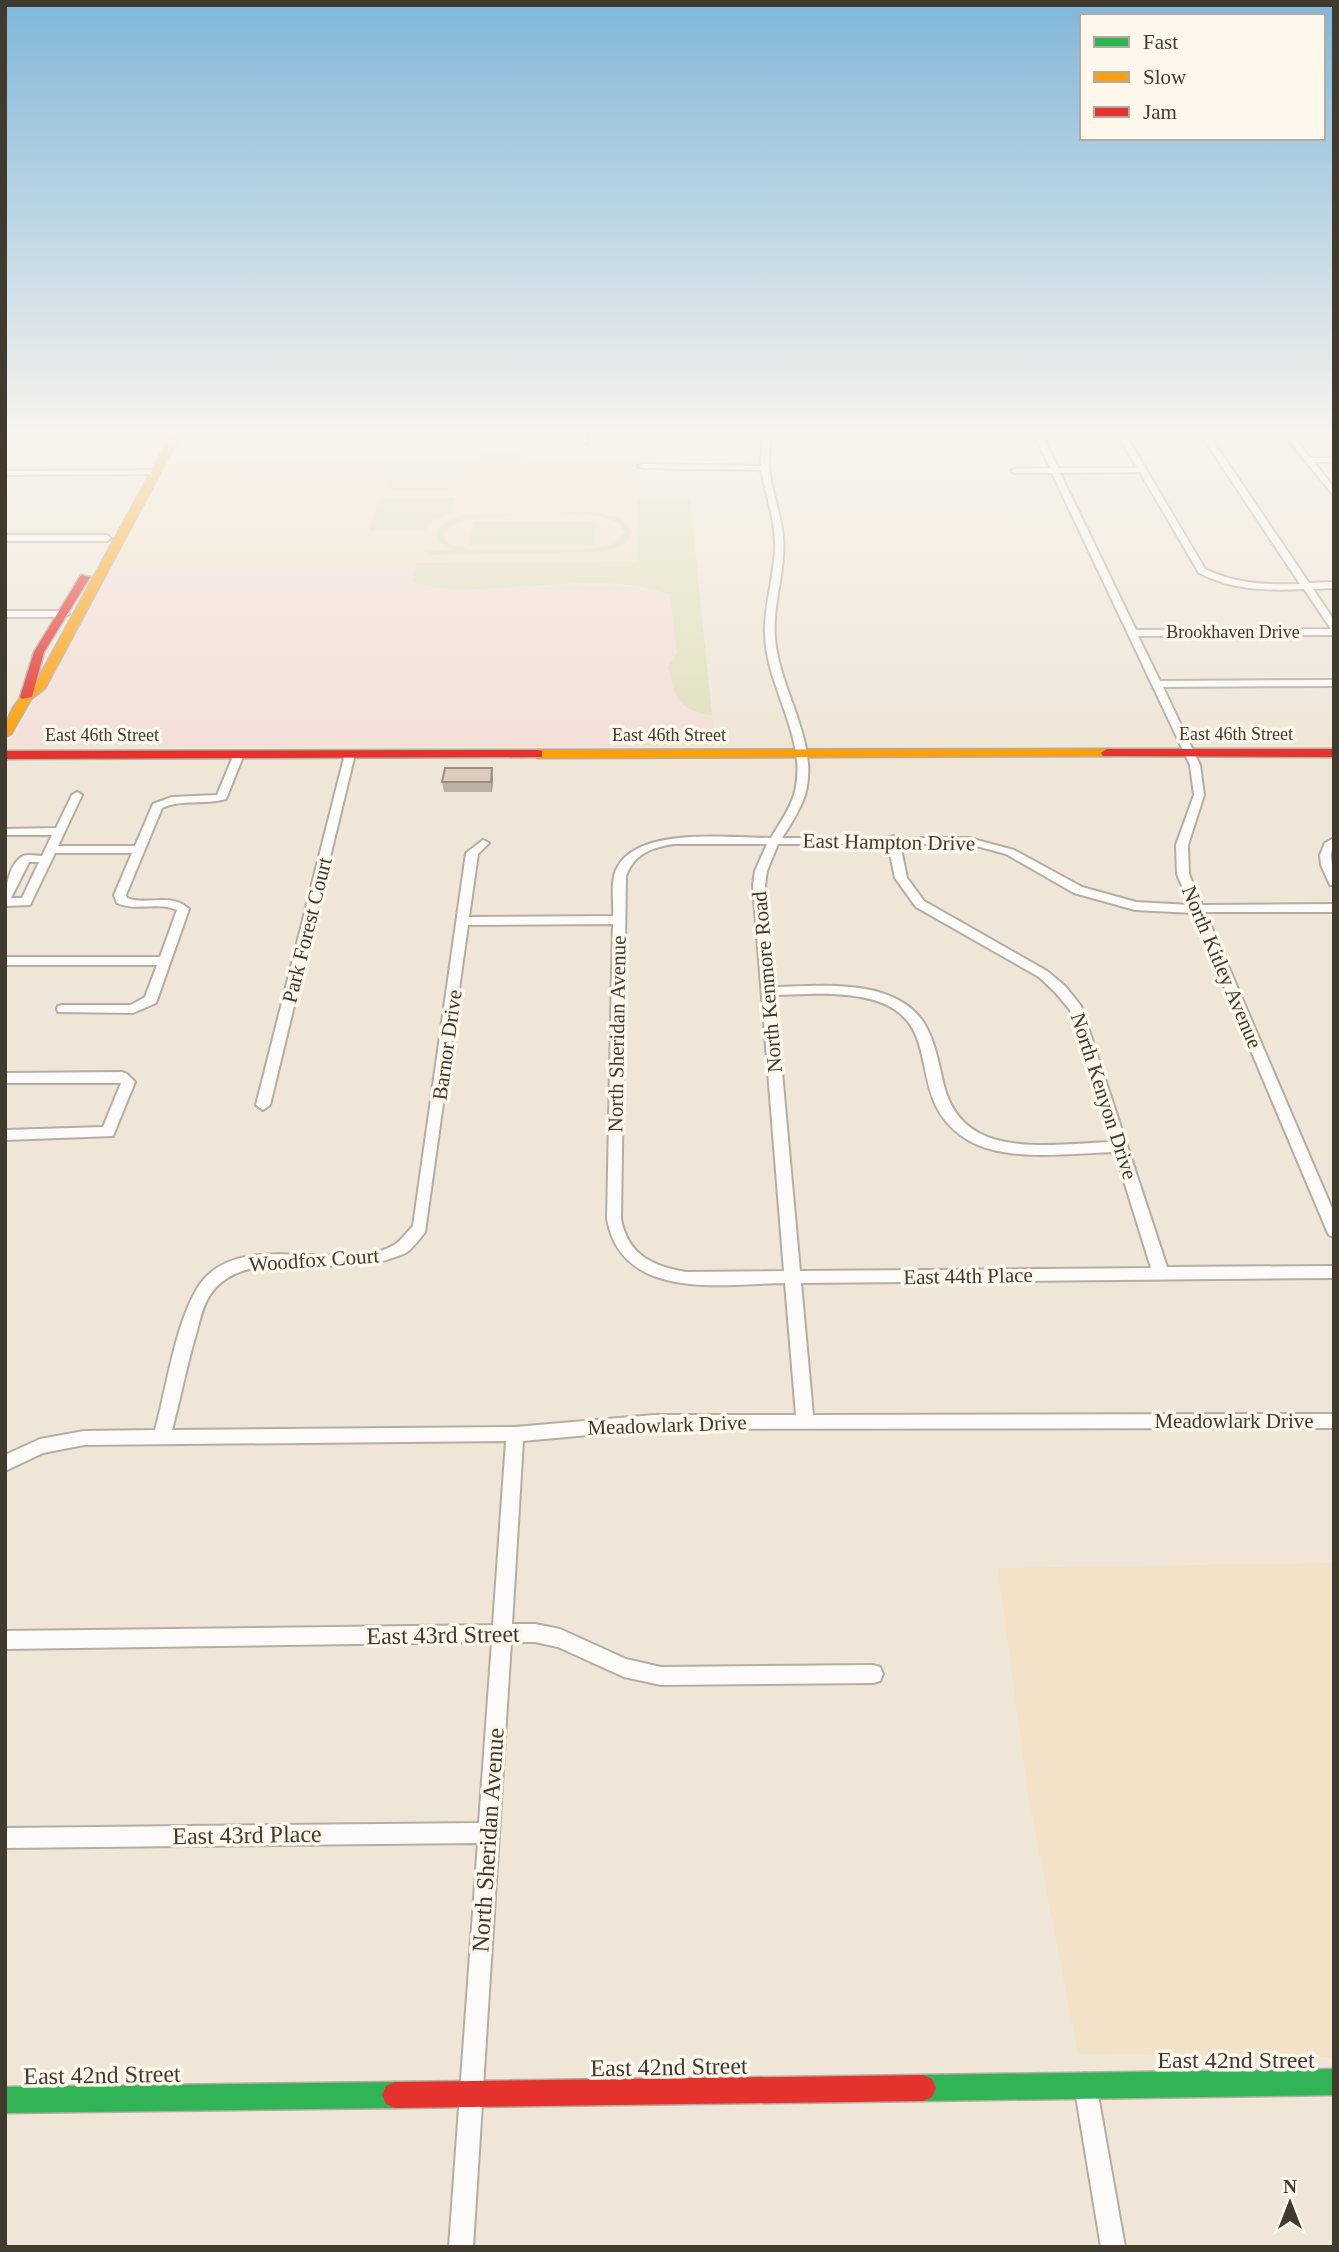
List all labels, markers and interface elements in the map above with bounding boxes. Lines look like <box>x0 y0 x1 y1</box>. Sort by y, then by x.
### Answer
legend <box>1080 14 1325 140</box>
text: Fast <box>1143 30 1178 54</box>
text: Slow <box>1143 65 1187 89</box>
text: Jam <box>1143 100 1177 124</box>
street label: Brookhaven Drive <box>1166 622 1300 642</box>
street label: East 46th Street <box>1179 724 1293 744</box>
street label: East 46th Street <box>45 725 159 745</box>
street label: East 46th Street <box>612 725 726 745</box>
street label: East Hampton Drive <box>802 828 976 856</box>
street label: Park Forest Court <box>277 854 337 1005</box>
street label: North Kitley Avenue <box>1177 882 1267 1052</box>
street label: North Kenmore Road <box>747 890 787 1074</box>
street label: North Sheridan Avenue <box>603 935 631 1133</box>
street label: Barnor Drive <box>427 988 467 1102</box>
street label: North Kenyon Drive <box>1066 1010 1142 1182</box>
street label: Woodfox Court <box>248 1243 380 1277</box>
street label: East 44th Place <box>903 1263 1033 1289</box>
street label: Meadowlark Drive <box>1154 1409 1314 1433</box>
street label: Meadowlark Drive <box>587 1410 747 1440</box>
street label: East 43rd Street <box>366 1621 520 1649</box>
street label: North Sheridan Avenue <box>467 1727 509 1953</box>
street label: East 43rd Place <box>172 1821 322 1849</box>
street label: East 42nd Street <box>1157 2047 1315 2073</box>
street label: East 42nd Street <box>590 2053 748 2081</box>
street label: East 42nd Street <box>23 2061 181 2089</box>
north arrow <box>1255 2168 1325 2238</box>
text: N <box>1283 2176 1297 2197</box>

